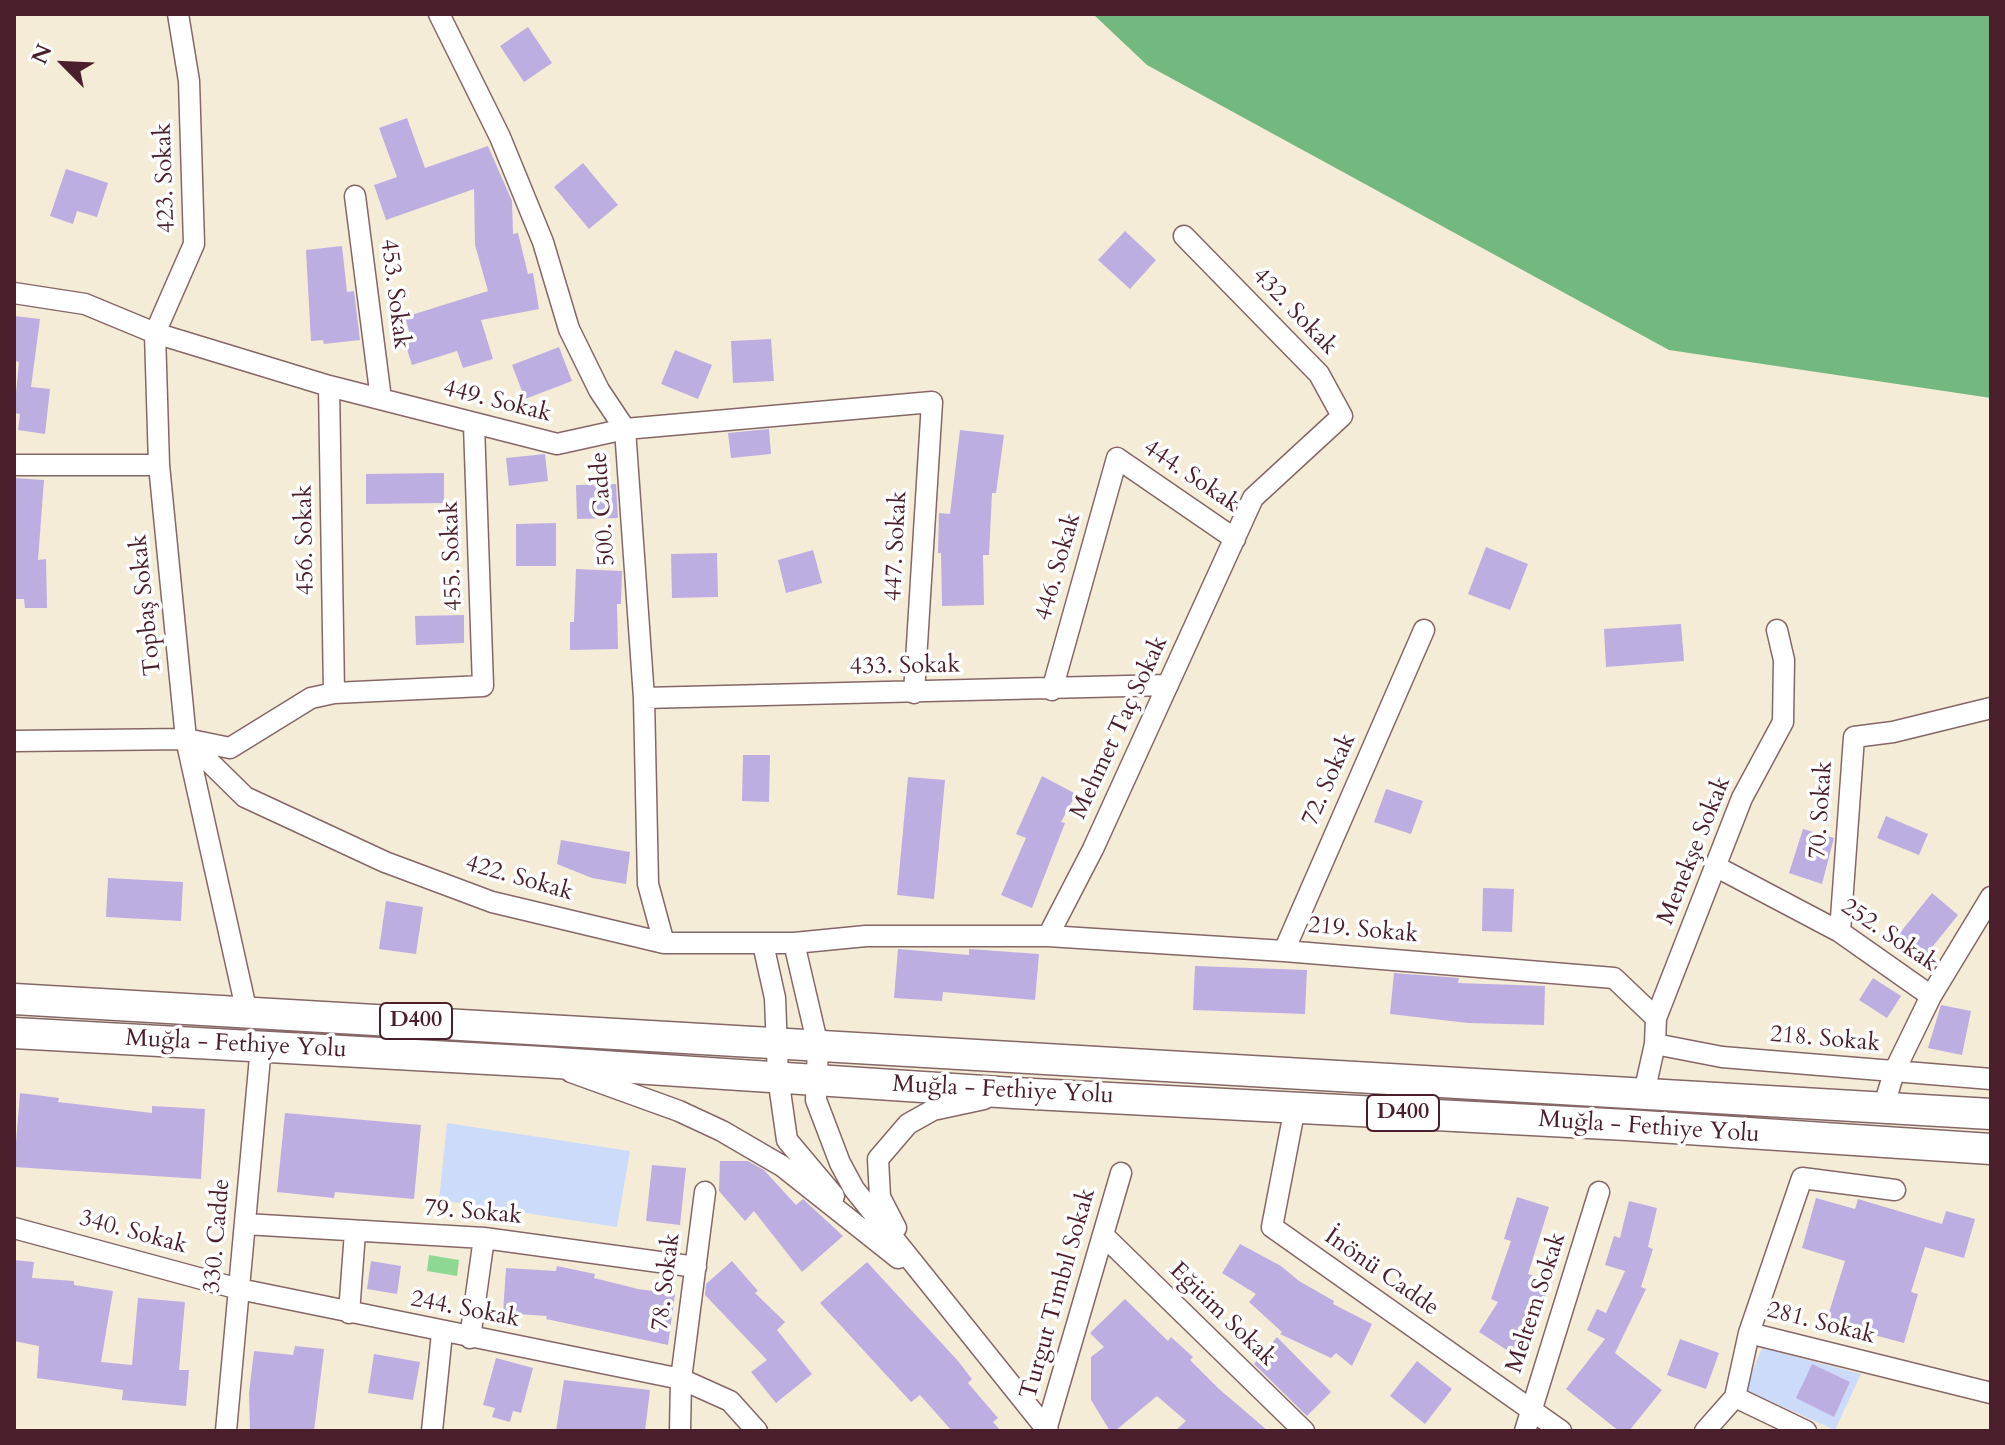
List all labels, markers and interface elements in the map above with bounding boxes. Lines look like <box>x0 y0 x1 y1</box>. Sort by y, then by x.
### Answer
north arrow <box>24 24 104 104</box>
text: N <box>24 39 60 69</box>
street label: 423. Sokak <box>150 122 182 234</box>
street label: 453. Sokak <box>373 237 415 351</box>
street label: 432. Sokak <box>1245 262 1343 362</box>
street label: 449. Sokak <box>440 375 554 429</box>
street label: 444. Sokak <box>1137 434 1245 520</box>
street label: 500. Cadde <box>586 451 622 567</box>
street label: 456. Sokak <box>291 485 321 595</box>
street label: 447. Sokak <box>880 490 914 602</box>
street label: 455. Sokak <box>437 500 469 612</box>
street label: 446. Sokak <box>1030 510 1088 624</box>
street label: Topbaş Sokak <box>125 533 169 677</box>
street label: Mehmet Taç Sokak <box>1065 632 1175 824</box>
street label: 433. Sokak <box>850 652 960 682</box>
street label: 72. Sokak <box>1297 729 1363 831</box>
street label: 70. Sokak <box>1804 760 1840 860</box>
street label: Menekşe Sokak <box>1652 773 1738 929</box>
street label: 422. Sokak <box>462 850 576 908</box>
street label: 252. Sokak <box>1835 893 1943 979</box>
street label: 219. Sokak <box>1307 912 1419 950</box>
road number: D400 <box>380 1003 452 1039</box>
street label: 218. Sokak <box>1769 1021 1881 1059</box>
street label: Muğla - Fethiye Yolu <box>125 1025 347 1065</box>
street label: Muğla - Fethiye Yolu <box>892 1071 1114 1111</box>
road number: D400 <box>1367 1095 1439 1131</box>
street label: Muğla - Fethiye Yolu <box>1537 1106 1761 1150</box>
street label: 330. Cadde <box>199 1178 237 1294</box>
street label: Turgut Tımbıl Sokak <box>1015 1185 1103 1403</box>
street label: 79. Sokak <box>423 1194 523 1232</box>
street label: 340. Sokak <box>76 1205 190 1261</box>
street label: İnönü Cadde <box>1318 1223 1444 1323</box>
street label: Meltem Sokak <box>1501 1229 1573 1377</box>
street label: 78. Sokak <box>647 1232 687 1332</box>
street label: Eğitim Sokak <box>1163 1257 1281 1373</box>
street label: 244. Sokak <box>408 1285 522 1335</box>
street label: 281. Sokak <box>1764 1297 1878 1351</box>

